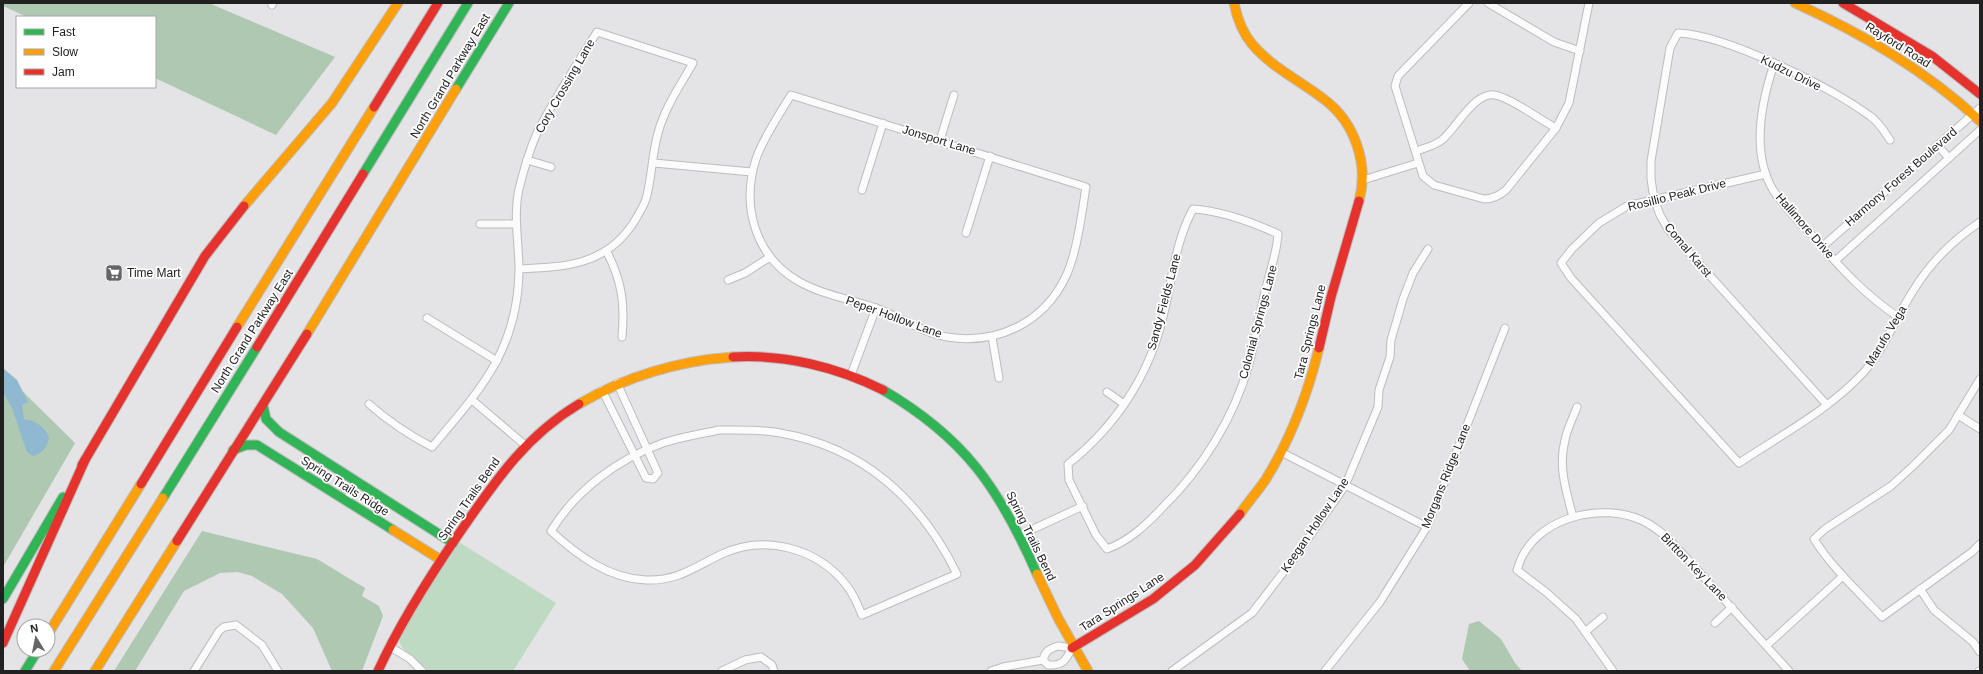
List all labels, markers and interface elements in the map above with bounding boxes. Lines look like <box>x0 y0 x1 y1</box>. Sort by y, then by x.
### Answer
street label: North Grand Parkway East <box>407 11 493 141</box>
legend <box>16 16 156 88</box>
street label: Rayford Road <box>1863 19 1933 71</box>
text: Fast <box>52 25 76 39</box>
street label: Cory Crossing Lane <box>532 36 598 135</box>
text: Slow <box>52 45 78 59</box>
street label: Kudzu Drive <box>1759 52 1824 94</box>
text: Jam <box>52 65 75 79</box>
street label: Jonsport Lane <box>901 122 978 158</box>
street label: Harmony Forest Boulevard <box>1842 125 1960 229</box>
street label: Rosillio Peak Drive <box>1626 176 1728 214</box>
street label: Hallimore Drive <box>1773 190 1837 262</box>
street label: Comal Karst <box>1661 220 1715 280</box>
street label: Sandy Fields Lane <box>1144 252 1184 352</box>
supermarket icon: Time Mart <box>104 263 124 283</box>
street label: Colonial Springs Lane <box>1236 263 1280 381</box>
place label: Time Mart <box>127 266 181 280</box>
street label: North Grand Parkway East <box>208 266 296 395</box>
street label: Tara Springs Lane <box>1291 283 1329 381</box>
street label: Peper Hollow Lane <box>844 293 944 341</box>
street label: Marufo Vega <box>1862 303 1910 369</box>
street label: Morgans Ridge Lane <box>1419 421 1473 530</box>
street label: Spring Trails Ridge <box>298 453 392 519</box>
street label: Spring Trails Bend <box>435 455 503 543</box>
street label: Keegan Hollow Lane <box>1278 475 1352 575</box>
street label: Spring Trails Bend <box>1003 489 1059 583</box>
street label: Birtton Key Lane <box>1658 530 1730 604</box>
street label: Tara Springs Lane <box>1077 569 1167 634</box>
north arrow <box>16 618 56 658</box>
text: N <box>29 622 39 635</box>

